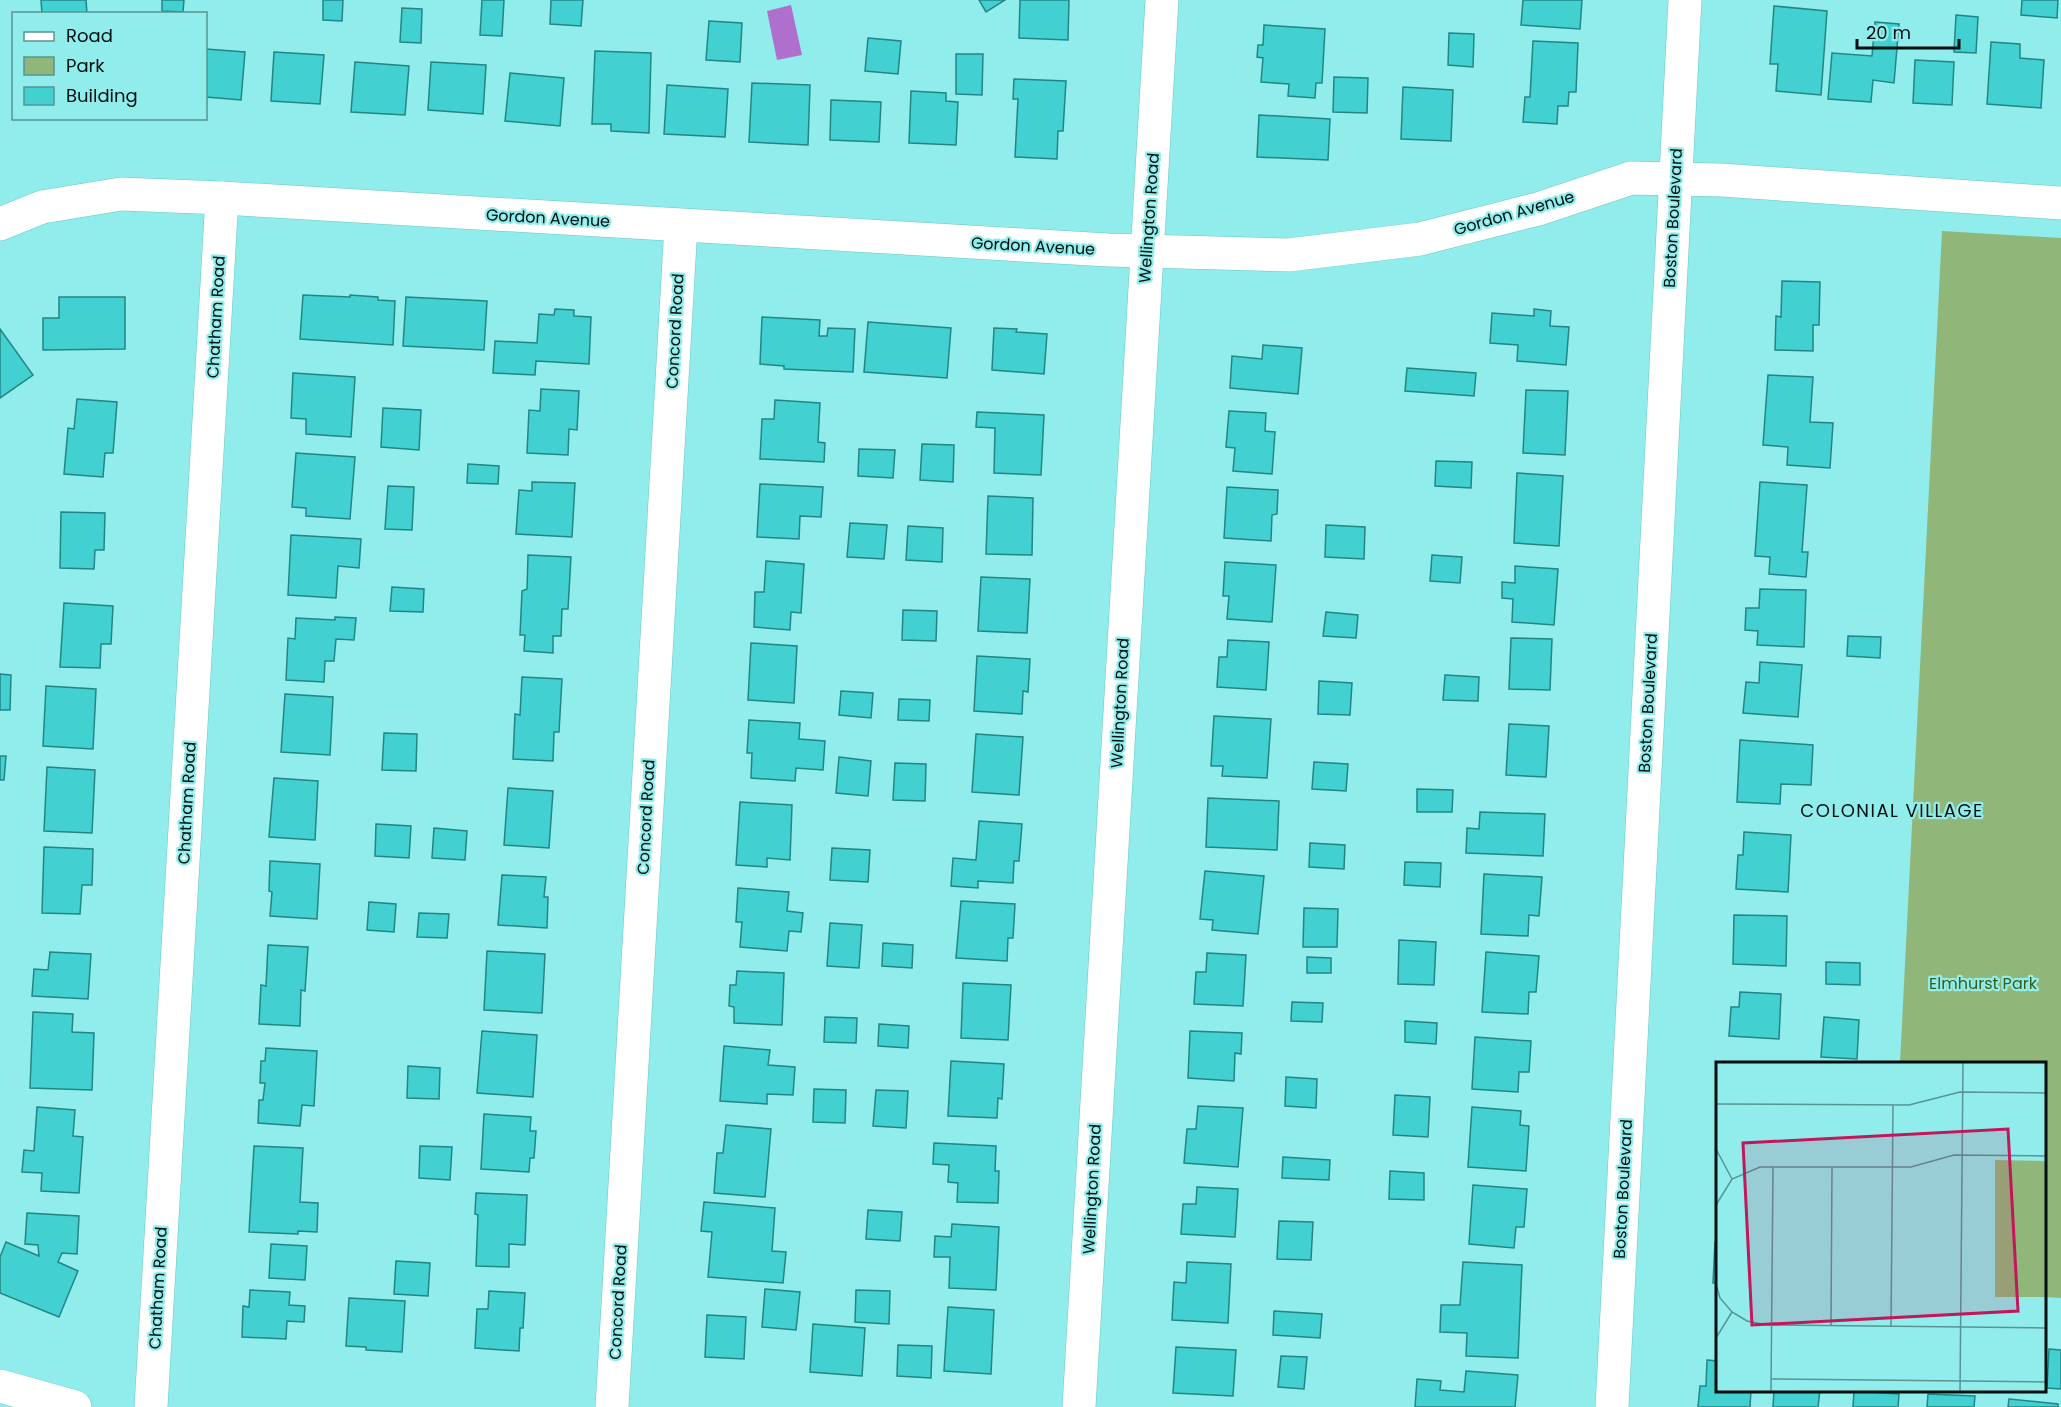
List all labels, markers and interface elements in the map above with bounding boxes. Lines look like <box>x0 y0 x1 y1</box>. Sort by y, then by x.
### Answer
legend <box>12 12 207 120</box>
scale bar <box>1857 12 1959 50</box>
text: 20 m <box>1866 20 1911 45</box>
text: Road <box>66 23 113 48</box>
text: Park <box>66 53 105 78</box>
text: Building <box>66 83 138 108</box>
street label: Boston Boulevard <box>1658 148 1688 288</box>
street label: Wellington Road <box>1133 152 1165 284</box>
street label: Gordon Avenue <box>1451 185 1577 241</box>
street label: Gordon Avenue <box>485 203 611 233</box>
street label: Gordon Avenue <box>970 231 1096 261</box>
street label: Chatham Road <box>201 255 231 379</box>
street label: Concord Road <box>660 273 690 389</box>
street label: Boston Boulevard <box>1633 633 1663 773</box>
street label: Wellington Road <box>1105 637 1135 769</box>
street label: Chatham Road <box>172 741 202 865</box>
street label: Concord Road <box>631 759 661 875</box>
district label: COLONIAL VILLAGE <box>1800 798 1984 823</box>
park label: Elmhurst Park <box>1929 972 2038 995</box>
inset map <box>1716 1062 2046 1392</box>
street label: Boston Boulevard <box>1608 1119 1638 1259</box>
street label: Wellington Road <box>1077 1123 1107 1255</box>
street label: Chatham Road <box>143 1226 173 1350</box>
street label: Concord Road <box>603 1244 633 1360</box>

